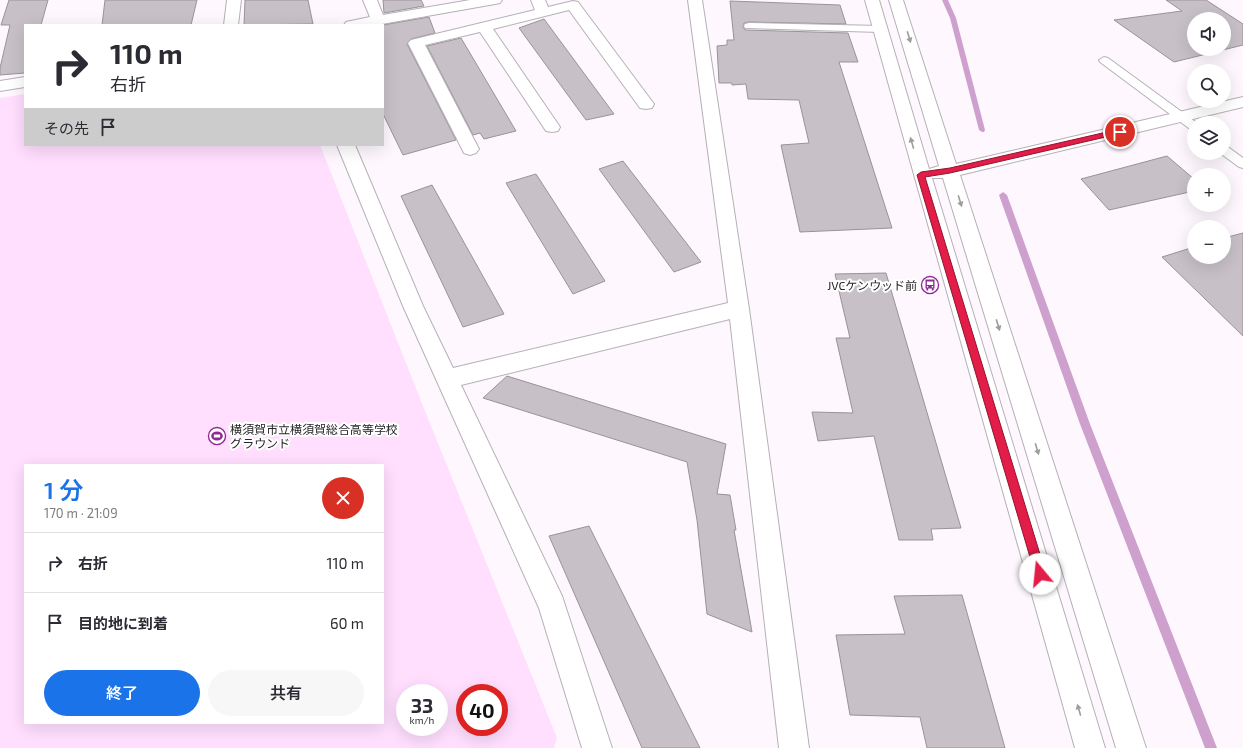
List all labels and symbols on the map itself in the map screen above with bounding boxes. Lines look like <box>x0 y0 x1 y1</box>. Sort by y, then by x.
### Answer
one-way arrow <box>906 31 912 43</box>
pin <box>1103 115 1137 149</box>
one-way arrow <box>909 136 915 148</box>
one-way arrow <box>957 196 963 208</box>
bus stop icon: JVCケンウッド前 <box>920 275 940 295</box>
place label: JVCケンウッド前 <box>827 278 917 292</box>
one-way arrow <box>996 320 1002 332</box>
place label: 横須賀市立横須賀総合高等学校 グラウンド <box>230 422 398 450</box>
sports icon: 横須賀市立横須賀総合高等学校 グラウンド <box>207 426 227 446</box>
one-way arrow <box>1034 444 1040 456</box>
position arrow <box>1019 553 1061 595</box>
speed limit sign: 40 <box>456 684 508 736</box>
one-way arrow <box>1076 704 1082 716</box>

